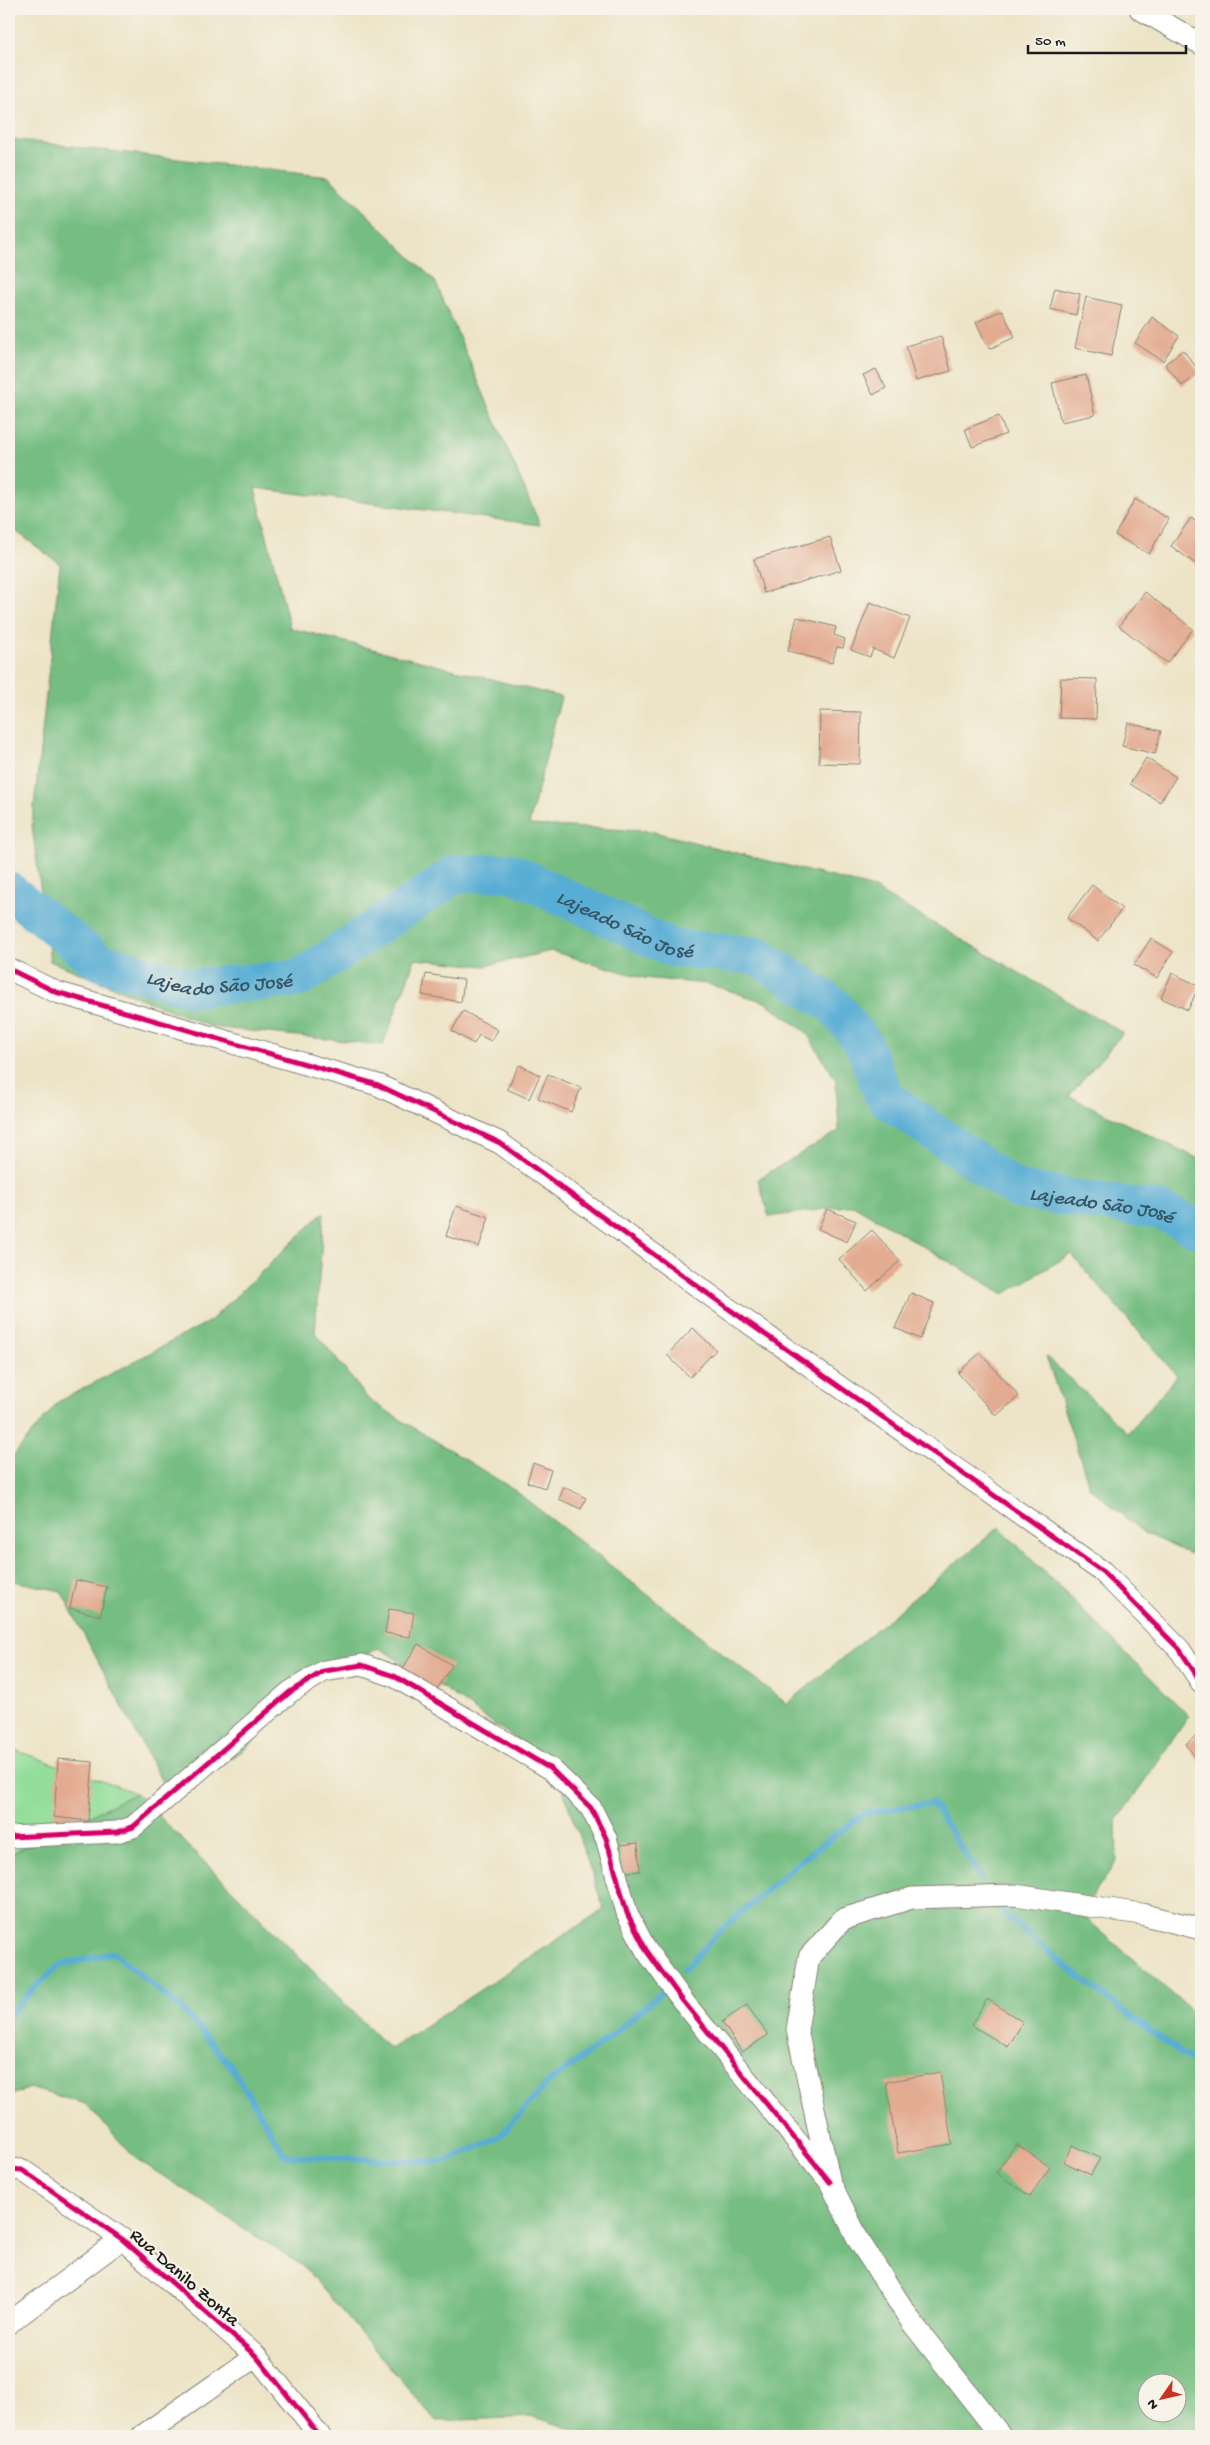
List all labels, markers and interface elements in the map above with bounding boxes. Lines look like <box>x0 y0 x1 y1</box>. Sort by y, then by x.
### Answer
scale bar <box>1028 22 1185 54</box>
text: 50 m <box>1035 33 1066 51</box>
water label: Lajeado São José <box>552 887 696 965</box>
water label: Lajeado São José <box>143 967 295 1003</box>
water label: Lajeado São José <box>1028 1184 1179 1231</box>
street label: Rua Danilo Zonta <box>124 2225 244 2334</box>
north arrow <box>1138 2372 1188 2422</box>
text: N <box>1144 2395 1163 2412</box>

